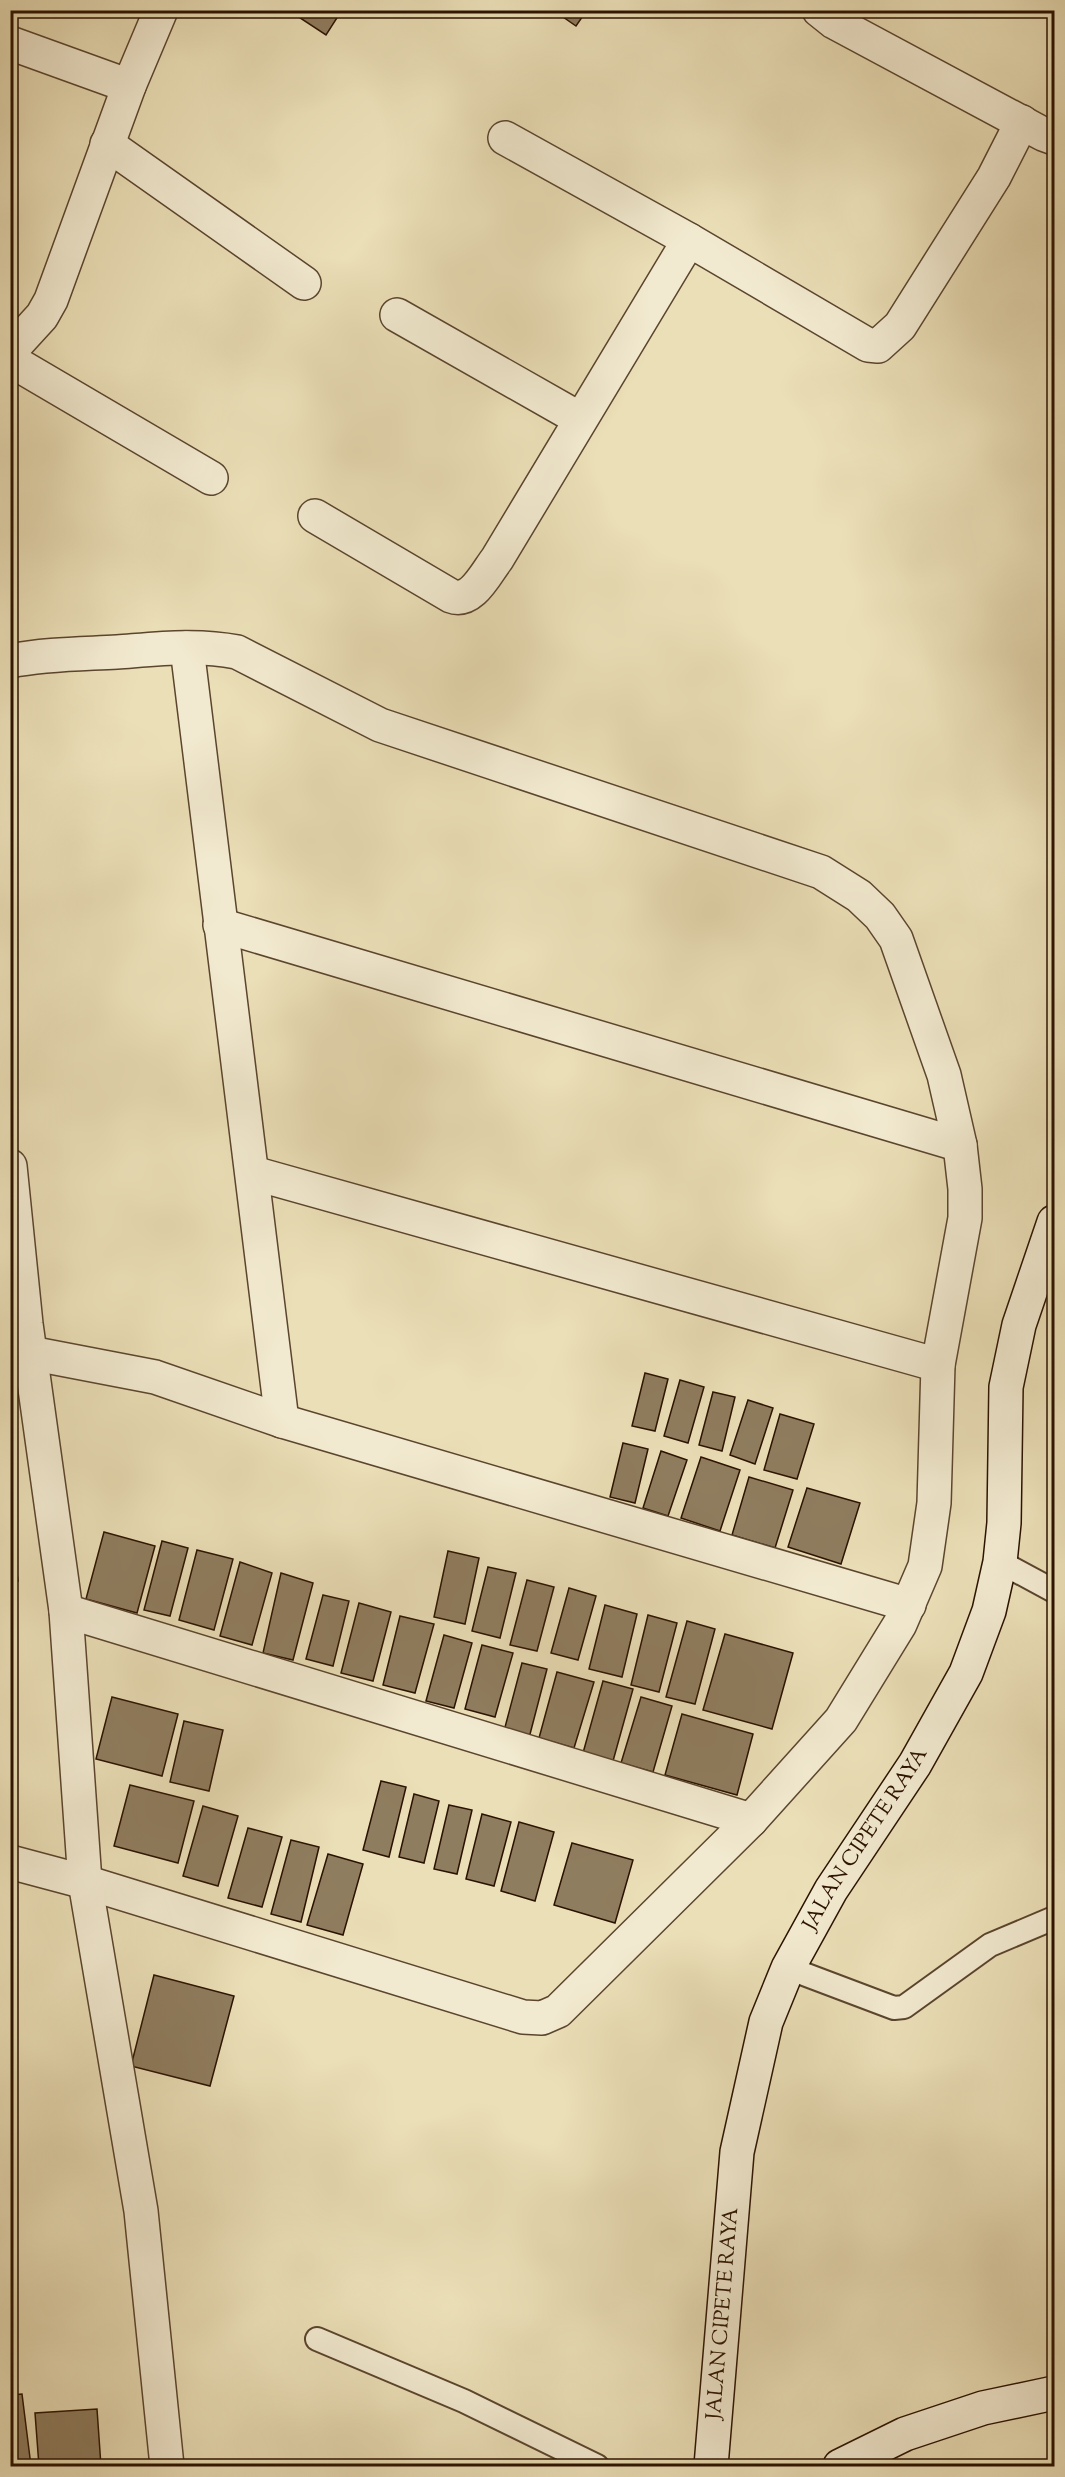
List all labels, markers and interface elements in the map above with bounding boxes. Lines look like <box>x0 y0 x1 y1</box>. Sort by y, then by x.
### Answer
street label: JALAN CIPETE RAYA <box>796 1743 936 1937</box>
street label: JALAN CIPETE RAYA <box>700 2206 747 2422</box>

